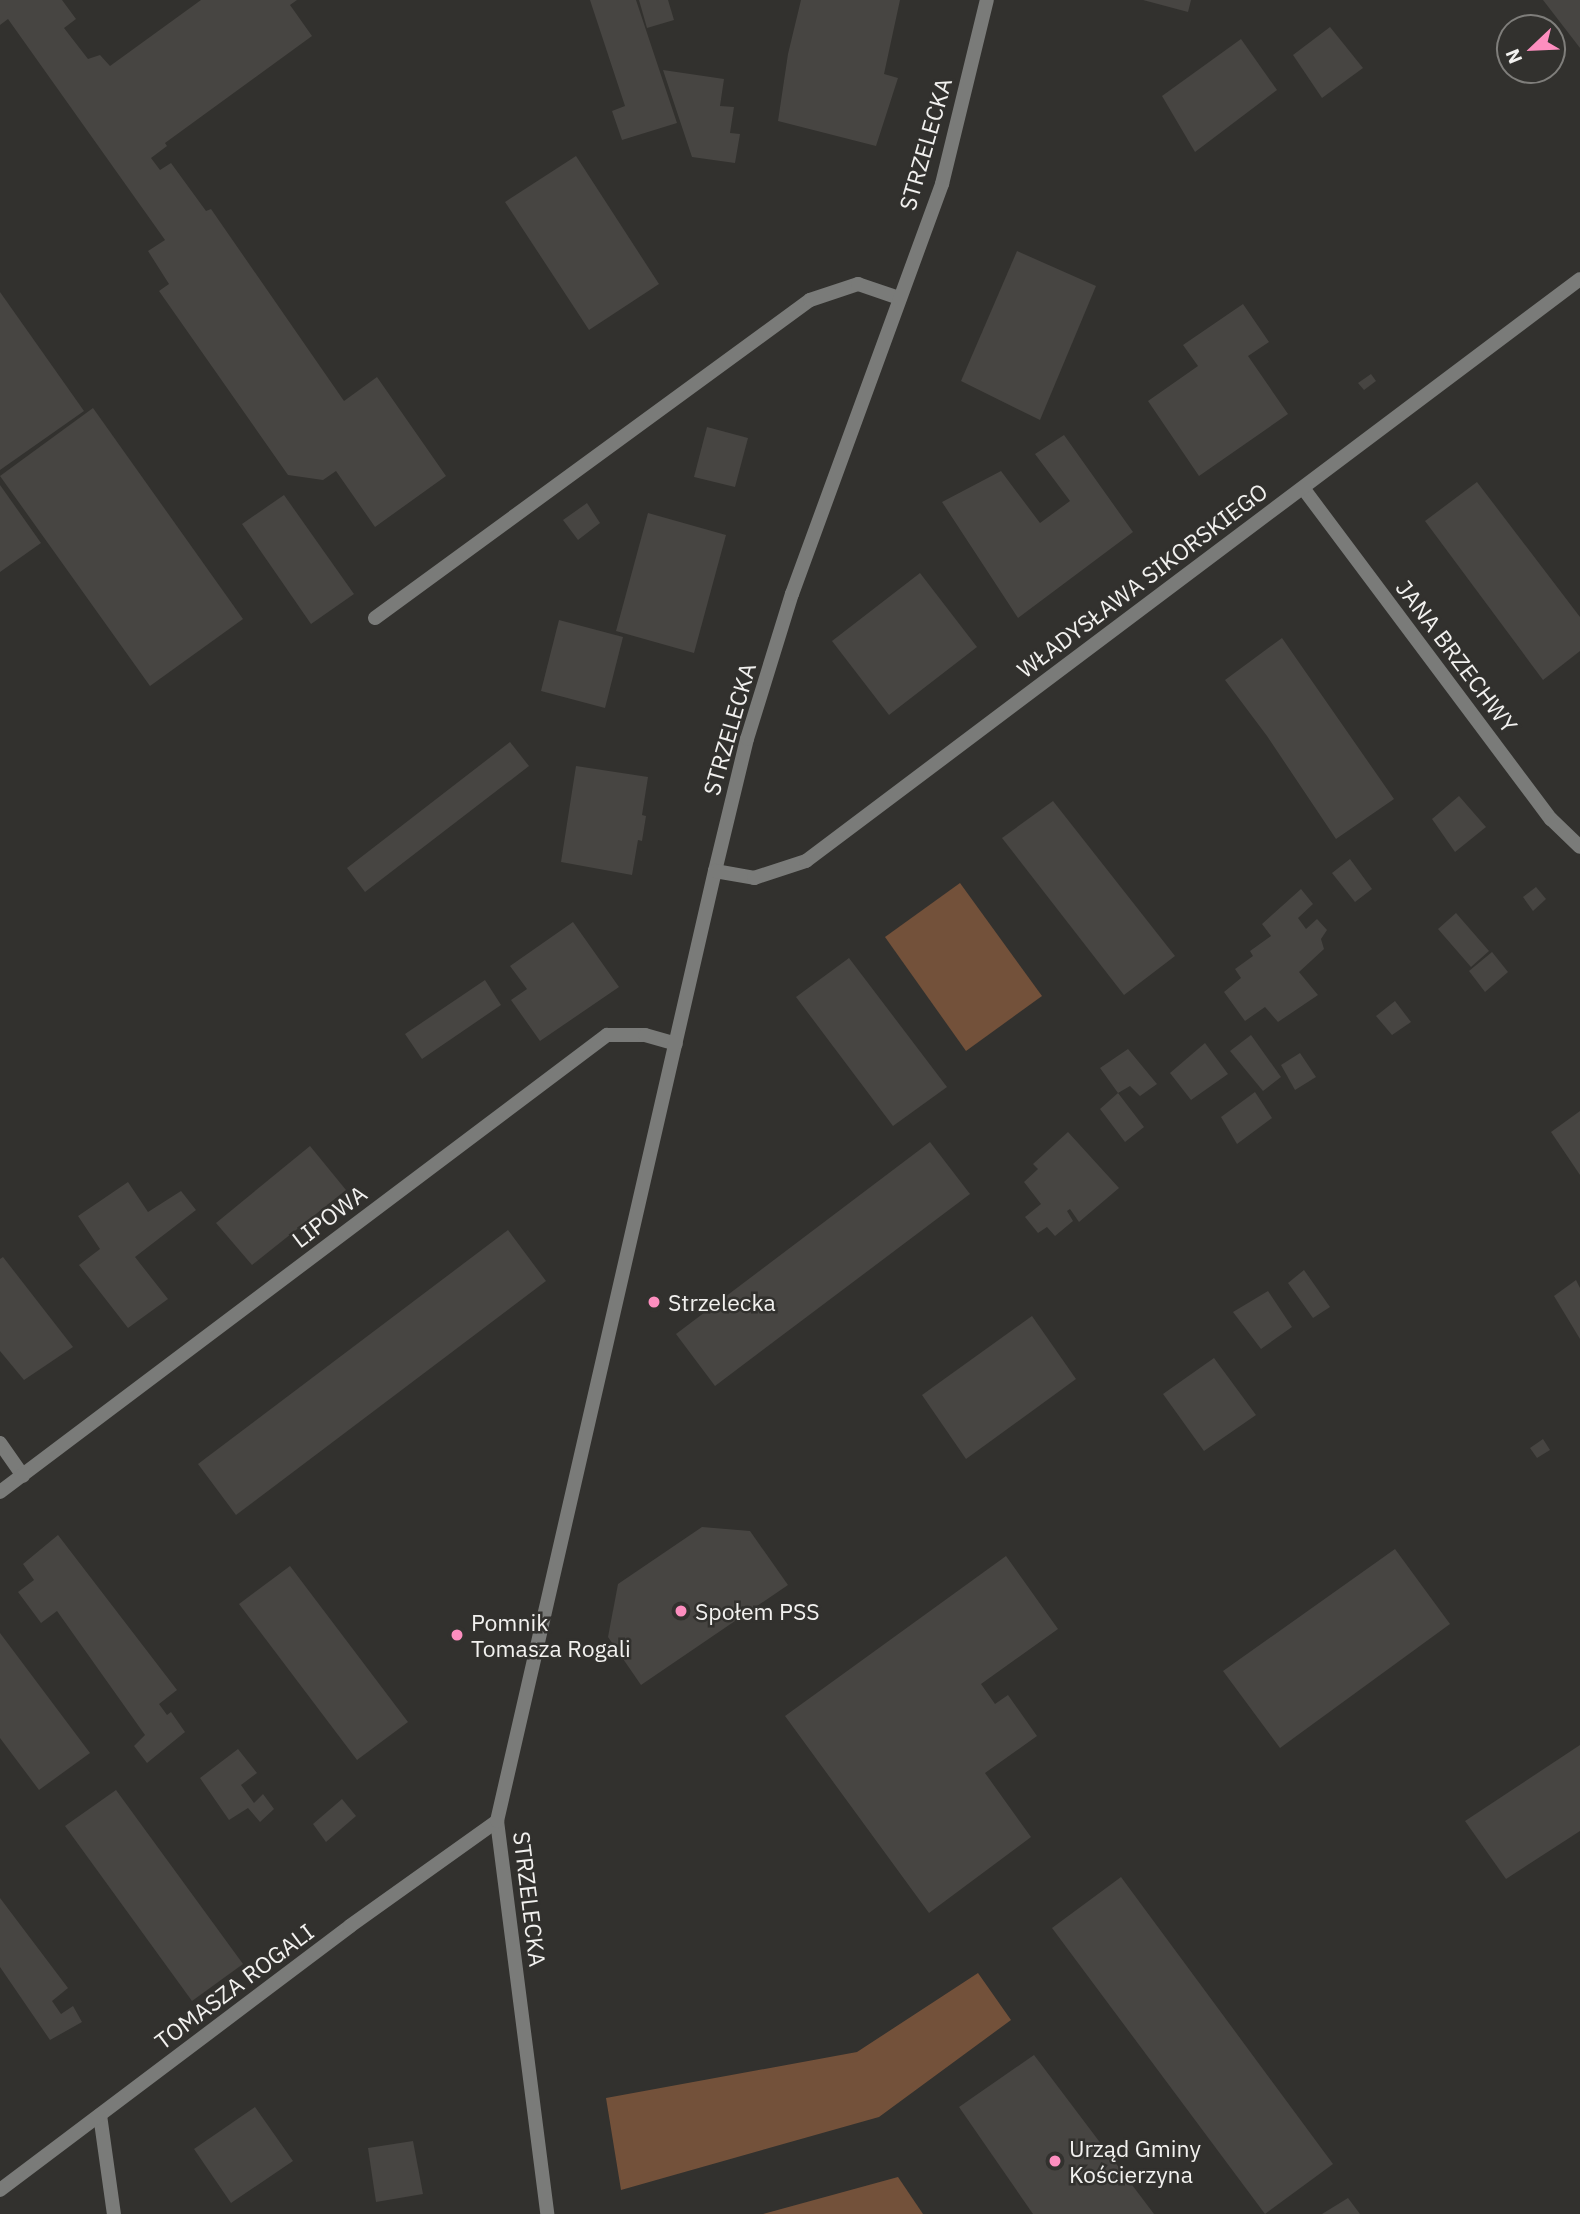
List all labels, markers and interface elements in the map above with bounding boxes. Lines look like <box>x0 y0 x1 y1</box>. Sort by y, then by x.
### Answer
north arrow <box>1496 14 1566 84</box>
text: N <box>1500 45 1527 67</box>
street label: STRZELECKA <box>893 75 957 213</box>
street label: WŁADYSŁAWA SIKORSKIEGO <box>1011 477 1273 683</box>
street label: JANA BRZECHWY <box>1391 574 1523 738</box>
street label: STRZELECKA <box>697 660 761 798</box>
street label: LIPOWA <box>286 1179 372 1253</box>
place label: Strzelecka <box>668 1288 776 1316</box>
marker: Strzelecka <box>646 1294 662 1310</box>
place label: Społem PSS <box>695 1597 820 1625</box>
marker: Społem PSS <box>673 1603 689 1619</box>
place label: Pomnik Tomasza Rogali <box>471 1608 631 1662</box>
marker: Pomnik Tomasza Rogali <box>449 1627 465 1643</box>
street label: STRZELECKA <box>508 1830 552 1968</box>
street label: TOMASZA ROGALI <box>149 1917 319 2055</box>
place label: Urząd Gminy Kościerzyna <box>1069 2134 1201 2188</box>
marker: Urząd Gminy Kościerzyna <box>1047 2153 1063 2169</box>

